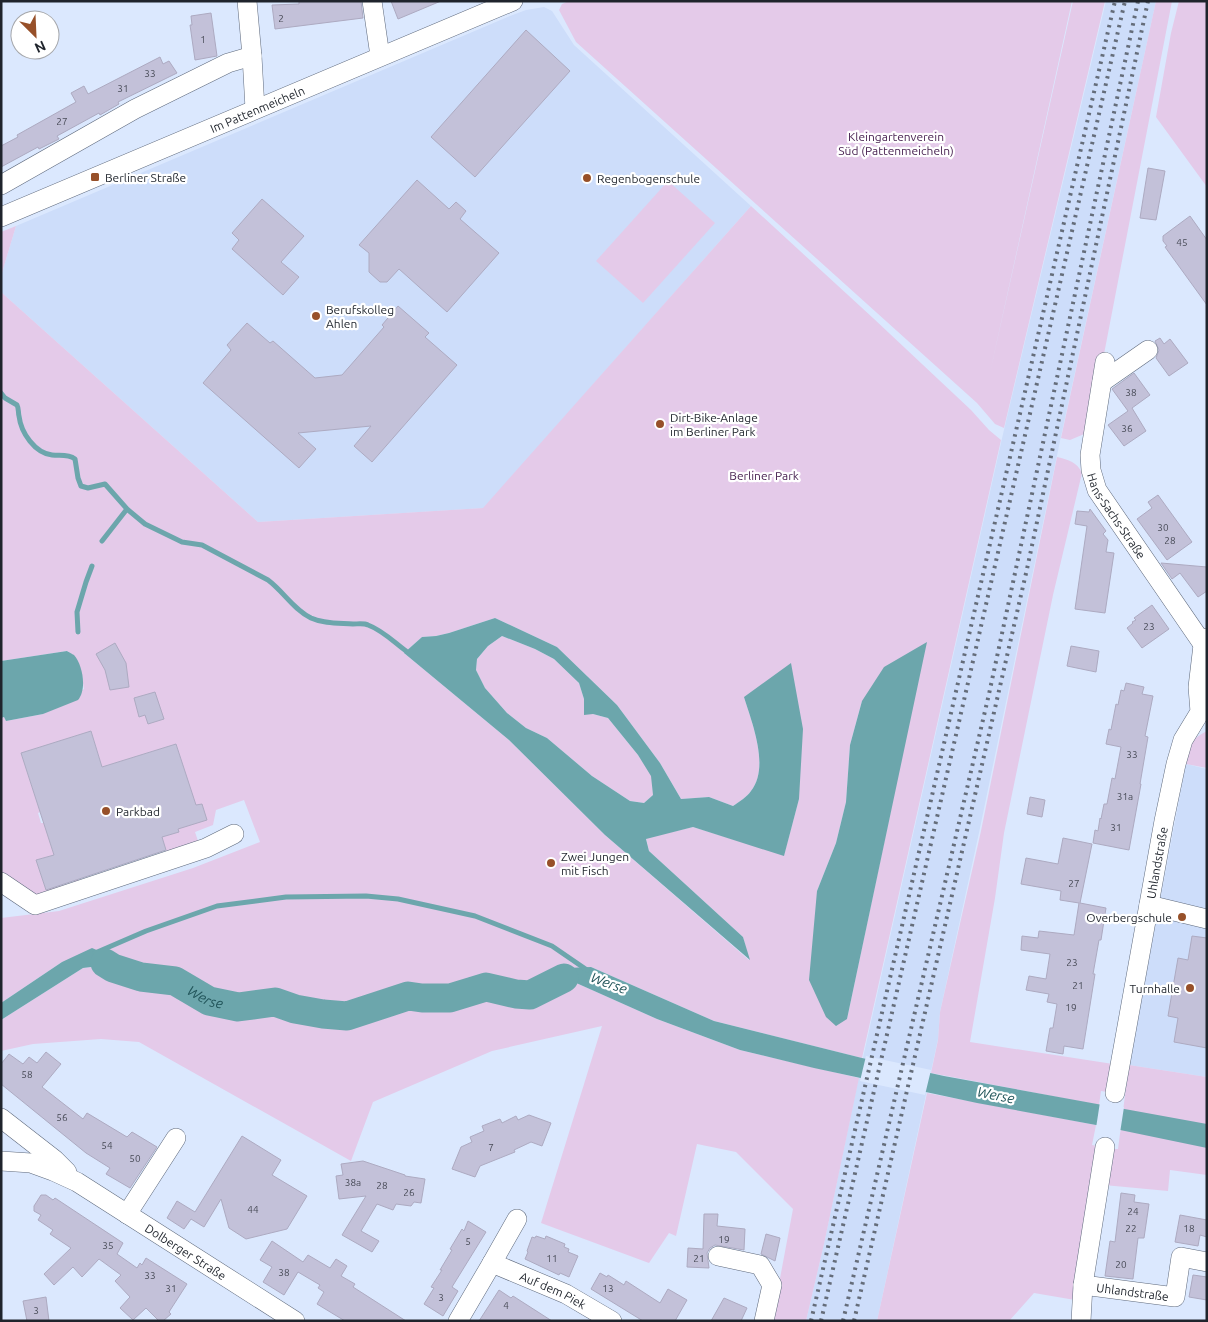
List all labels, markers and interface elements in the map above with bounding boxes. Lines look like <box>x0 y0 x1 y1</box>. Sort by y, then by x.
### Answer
north arrow <box>10 10 60 60</box>
house number: 2 <box>278 13 284 24</box>
house number: 1 <box>200 34 206 45</box>
text: N <box>32 37 48 56</box>
house number: 33 <box>144 68 156 79</box>
house number: 31 <box>117 83 129 94</box>
street label: Im Pattenmeicheln <box>208 83 306 135</box>
house number: 27 <box>56 116 68 127</box>
park label: Kleingartenverein Süd (Pattenmeicheln) <box>838 130 954 158</box>
marker: Berliner Straße <box>89 171 101 183</box>
place label: Berliner Straße <box>105 171 186 184</box>
marker: Regenbogenschule <box>581 172 593 184</box>
place label: Regenbogenschule <box>597 172 700 185</box>
house number: 45 <box>1176 237 1188 248</box>
place label: Berufskolleg Ahlen <box>326 303 394 330</box>
marker: Berufskolleg Ahlen <box>310 310 322 322</box>
house number: 38 <box>1125 387 1137 398</box>
place label: Dirt-Bike-Anlage im Berliner Park <box>670 411 758 438</box>
marker: Dirt-Bike-Anlage im Berliner Park <box>654 418 666 430</box>
house number: 36 <box>1121 423 1133 434</box>
park label: Berliner Park <box>729 469 799 482</box>
street label: Hans-Sachs-Straße <box>1086 471 1149 561</box>
house number: 30 <box>1157 522 1169 533</box>
house number: 28 <box>1164 535 1176 546</box>
house number: 23 <box>1143 621 1155 632</box>
house number: 33 <box>1126 749 1138 760</box>
house number: 31a <box>1117 791 1133 802</box>
marker: Parkbad <box>100 805 112 817</box>
place label: Parkbad <box>116 805 160 818</box>
house number: 31 <box>1110 822 1122 833</box>
street label: Uhlandstraße <box>1144 826 1169 900</box>
place label: Zwei Jungen mit Fisch <box>561 850 629 877</box>
marker: Zwei Jungen mit Fisch <box>545 857 557 869</box>
house number: 27 <box>1068 878 1080 889</box>
place label: Overbergschule <box>1086 911 1172 924</box>
marker: Overbergschule <box>1176 911 1188 923</box>
house number: 23 <box>1066 957 1078 968</box>
water label: Werse <box>589 969 629 997</box>
house number: 21 <box>1072 980 1084 991</box>
water label: Werse <box>185 982 225 1012</box>
place label: Turnhalle <box>1129 982 1180 995</box>
marker: Turnhalle <box>1184 982 1196 994</box>
house number: 19 <box>1065 1002 1077 1013</box>
house number: 58 <box>21 1069 33 1080</box>
water label: Werse <box>976 1084 1016 1106</box>
house number: 56 <box>56 1112 68 1123</box>
house number: 54 <box>101 1140 113 1151</box>
house number: 7 <box>488 1142 494 1153</box>
house number: 50 <box>129 1153 141 1164</box>
house number: 38a <box>345 1177 361 1188</box>
house number: 28 <box>376 1180 388 1191</box>
house number: 26 <box>403 1187 415 1198</box>
house number: 44 <box>247 1204 259 1215</box>
house number: 24 <box>1127 1206 1139 1217</box>
street label: Dolberger Straße <box>143 1221 229 1282</box>
house number: 22 <box>1125 1223 1137 1234</box>
house number: 18 <box>1183 1223 1195 1234</box>
house number: 19 <box>718 1234 730 1245</box>
house number: 5 <box>465 1236 471 1247</box>
house number: 35 <box>102 1240 114 1251</box>
house number: 11 <box>546 1253 558 1264</box>
house number: 21 <box>693 1253 705 1264</box>
house number: 20 <box>1115 1259 1127 1270</box>
house number: 38 <box>278 1267 290 1278</box>
street label: Auf dem Piek <box>518 1269 589 1311</box>
house number: 33 <box>144 1270 156 1281</box>
street label: Uhlandstraße <box>1096 1280 1170 1303</box>
house number: 31 <box>165 1283 177 1294</box>
house number: 13 <box>602 1283 614 1294</box>
house number: 3 <box>438 1292 444 1303</box>
house number: 4 <box>503 1300 509 1311</box>
house number: 3 <box>33 1305 39 1316</box>

